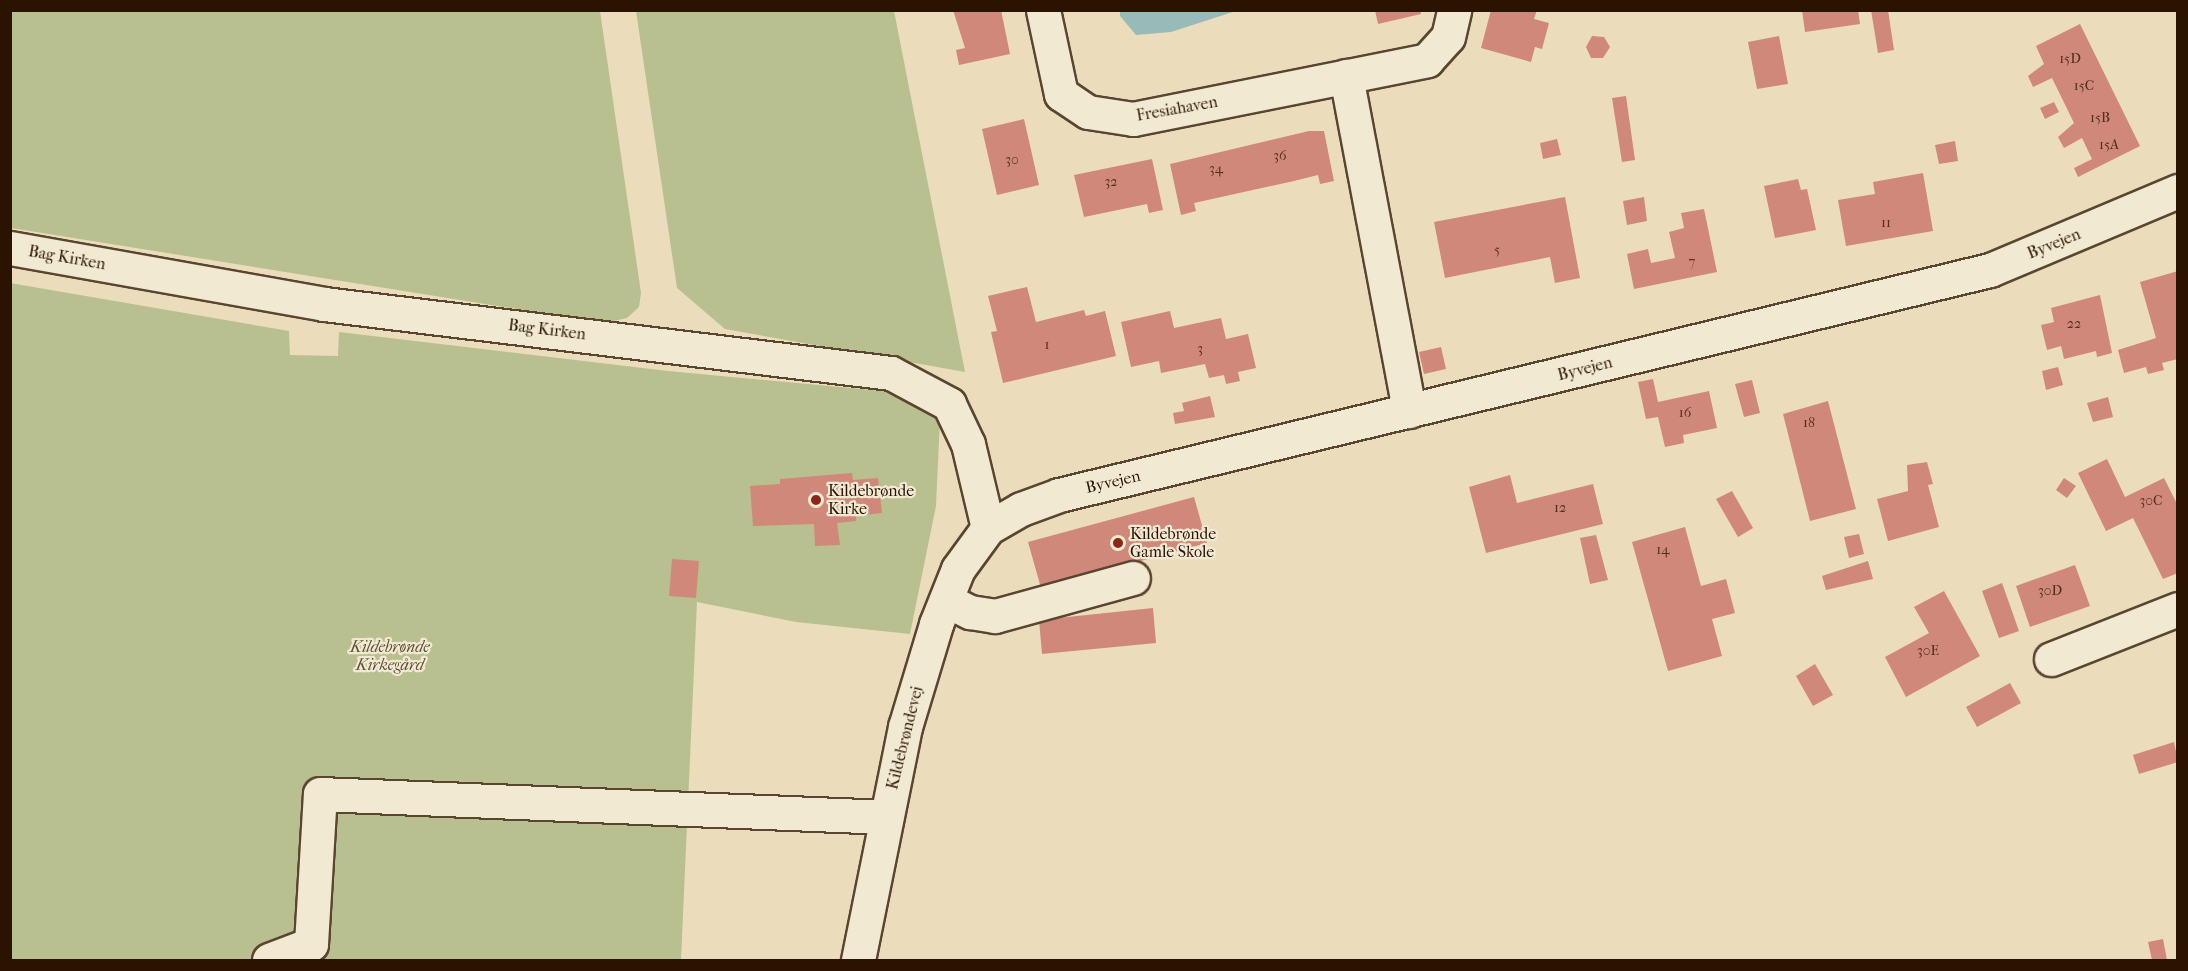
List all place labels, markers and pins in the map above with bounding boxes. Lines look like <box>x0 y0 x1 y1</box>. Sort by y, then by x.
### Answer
place label: Kildebrønde Kirke <box>828 481 914 519</box>
marker: Kildebrønde Kirke <box>809 493 823 507</box>
place label: Kildebrønde Gamle Skole <box>1130 524 1216 562</box>
marker: Kildebrønde Gamle Skole <box>1111 536 1125 550</box>

